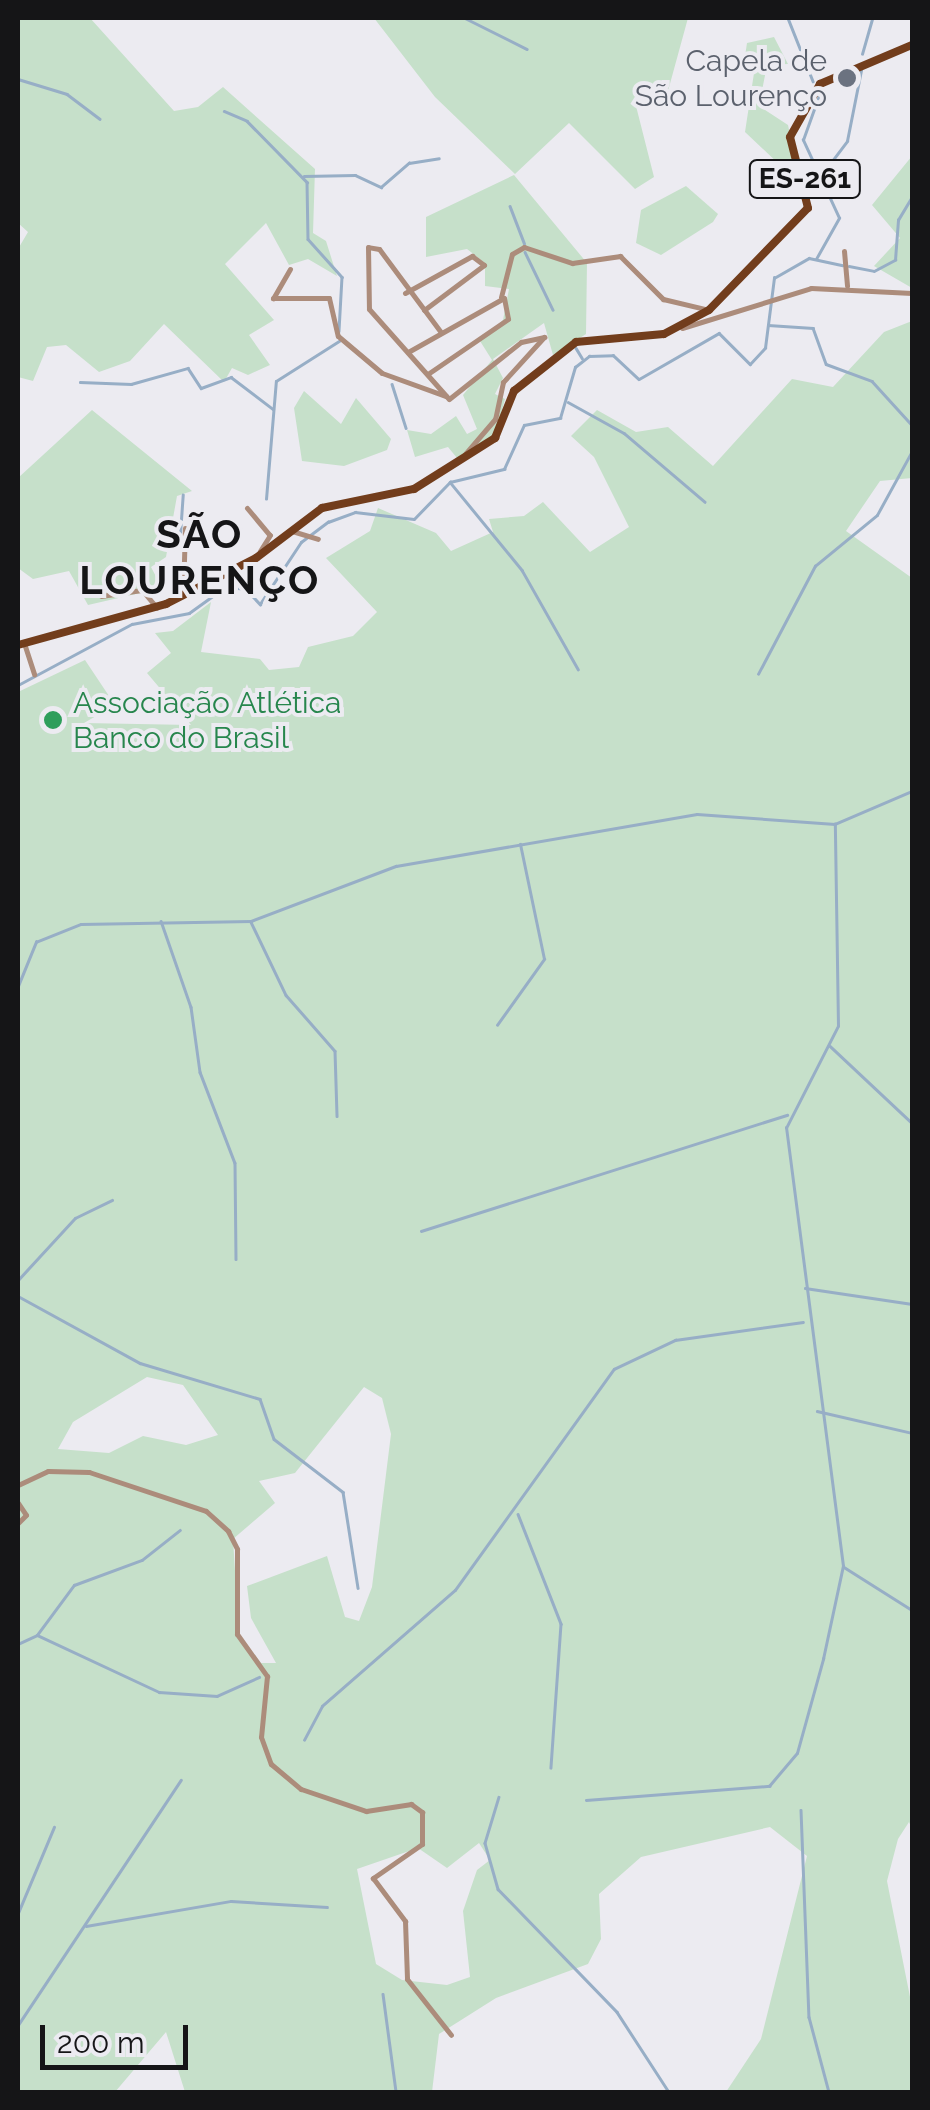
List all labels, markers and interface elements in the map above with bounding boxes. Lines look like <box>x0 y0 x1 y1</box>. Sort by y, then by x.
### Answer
place label: Capela de São Lourenço <box>635 43 827 114</box>
marker: Capela de São Lourenço <box>836 67 858 89</box>
road number: ES-261 <box>748 156 862 202</box>
district label: SÃO LOURENÇO <box>79 510 321 604</box>
place label: Associação Atlética Banco do Brasil <box>73 685 342 756</box>
marker: Associação Atlética Banco do Brasil <box>42 709 64 731</box>
scale bar <box>45 2005 192 2067</box>
text: 200 m <box>57 2025 145 2060</box>

